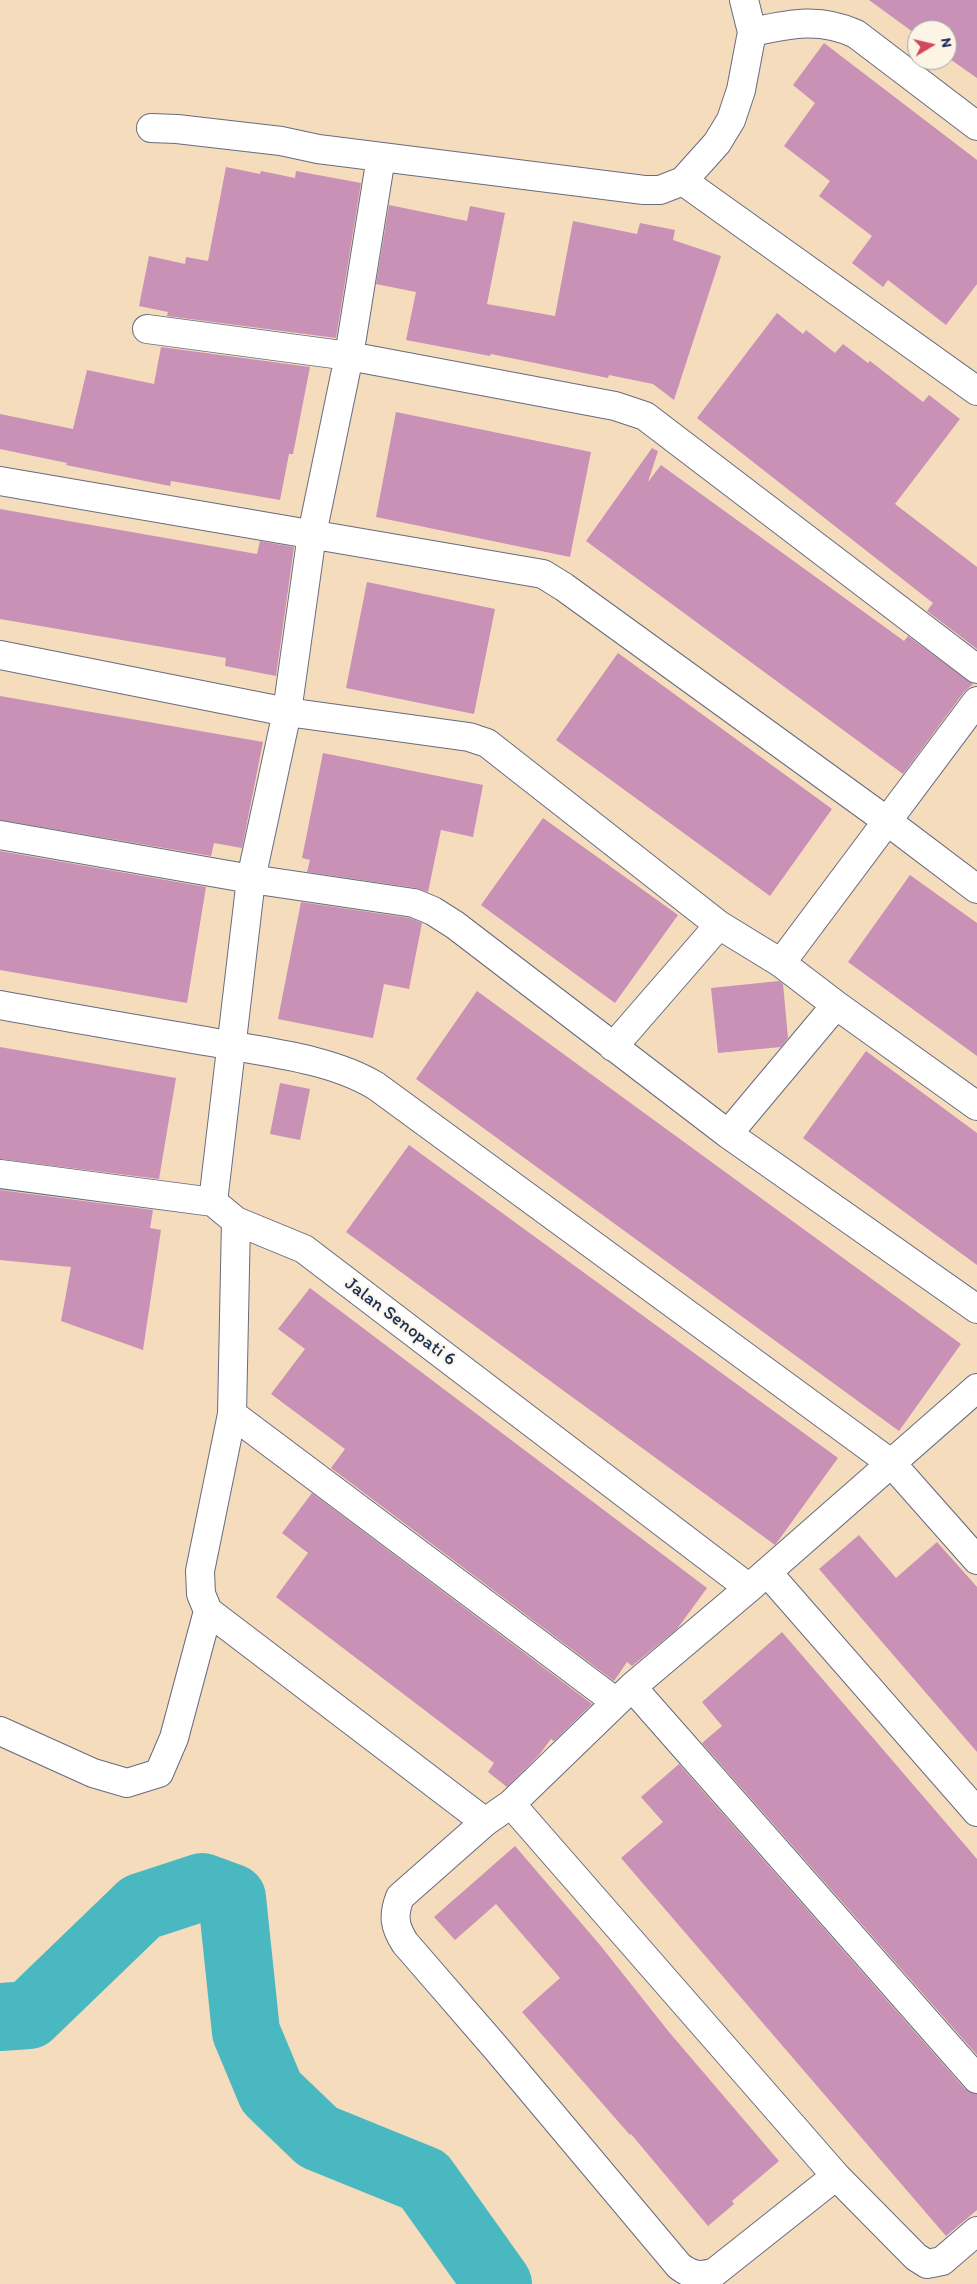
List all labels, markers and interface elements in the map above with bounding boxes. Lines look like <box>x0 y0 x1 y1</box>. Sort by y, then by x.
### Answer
north arrow <box>907 20 957 70</box>
text: N <box>937 37 955 49</box>
street label: Jalan Senopati 6 <box>340 1273 460 1371</box>

